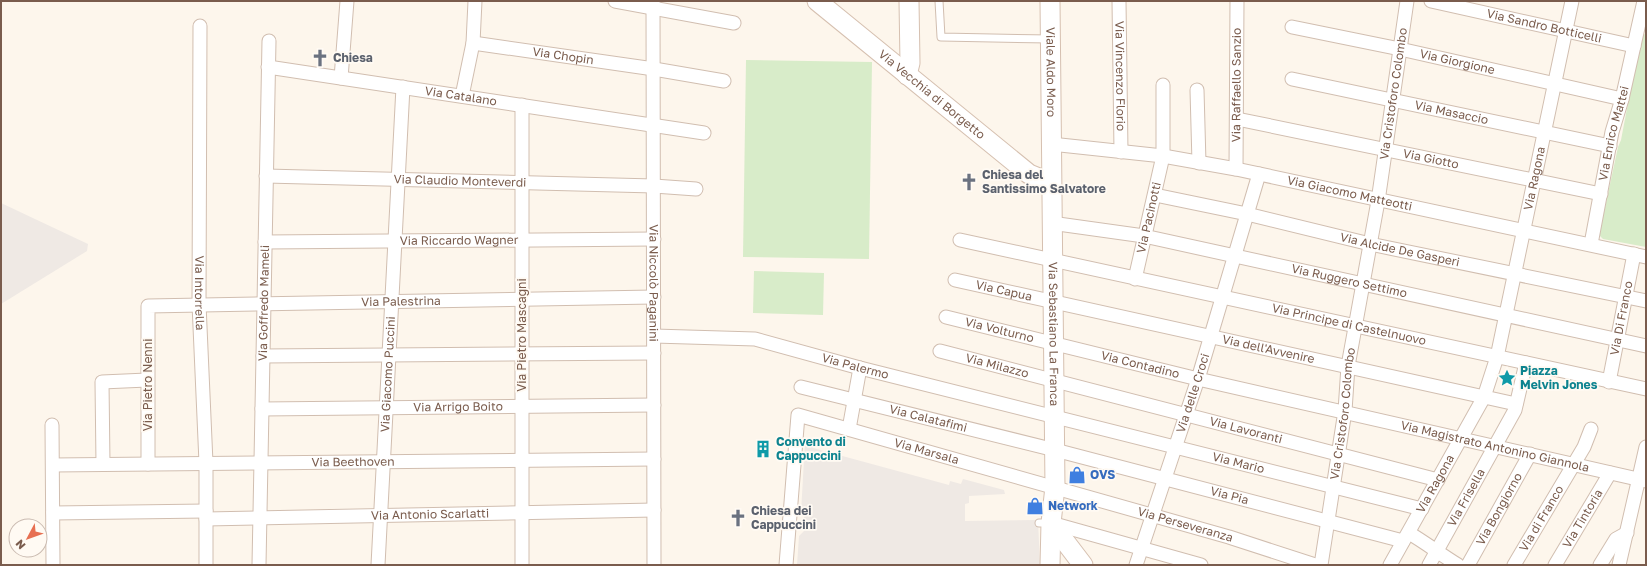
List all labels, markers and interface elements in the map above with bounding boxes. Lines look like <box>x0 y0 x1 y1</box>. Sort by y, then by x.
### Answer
street label: Via Sandro Botticelli <box>1485 6 1603 46</box>
street label: Via Vincenzo Florio <box>1112 21 1129 131</box>
street label: Viale Aldo Moro <box>1043 27 1059 117</box>
street label: Via Cristoforo Colombo <box>1376 27 1410 161</box>
street label: Via Raffaello Sanzio <box>1228 28 1244 142</box>
street label: Via Chopin <box>531 44 595 67</box>
street label: Via Vecchia di Borgetto <box>876 46 988 142</box>
street label: Via Giorgione <box>1418 46 1497 77</box>
church icon: Chiesa <box>310 48 330 68</box>
place label: Chiesa <box>333 50 373 65</box>
street label: Via Catalano <box>424 83 498 109</box>
street label: Via Enrico Mattei <box>1595 84 1632 182</box>
street label: Via Masaccio <box>1413 97 1490 127</box>
street label: Via Giotto <box>1402 145 1460 172</box>
street label: Via Ragona <box>1520 145 1548 212</box>
place label: Chiesa del Santissimo Salvatore <box>982 167 1106 196</box>
street label: Via Claudio Monteverdi <box>393 171 527 190</box>
church icon: Chiesa del Santissimo Salvatore <box>959 172 979 192</box>
street label: Via Giacomo Matteotti <box>1286 172 1414 214</box>
street label: Via Pacinotti <box>1133 180 1164 255</box>
street label: Via Niccolò Paganini <box>646 224 662 342</box>
street label: Via Alcide De Gasperi <box>1339 229 1461 269</box>
street label: Via Riccardo Wagner <box>400 232 519 248</box>
street label: Via Goffredo Mameli <box>255 245 272 361</box>
street label: Via Intorrella <box>192 256 208 331</box>
street label: Via Ruggero Settimo <box>1290 261 1409 300</box>
street label: Via Sebastiano La Franca <box>1046 262 1062 406</box>
street label: Via Capua <box>974 277 1034 304</box>
street label: Via Pietro Mascagni <box>514 278 529 392</box>
street label: Via Di Franco <box>1606 280 1636 357</box>
street label: Via Palestrina <box>361 293 441 309</box>
street label: Via Principe di Castelnuovo <box>1271 300 1427 348</box>
street label: Via Volturno <box>963 314 1036 345</box>
street label: Via Giacomo Puccini <box>377 316 398 433</box>
street label: Via dell'Avvenire <box>1221 331 1316 366</box>
street label: Via Pietro Nenni <box>140 339 155 431</box>
street label: Via Cristoforo Colombo <box>1326 346 1358 481</box>
street label: Via Contadino <box>1099 347 1181 381</box>
street label: Via Palermo <box>820 350 890 382</box>
street label: Via Milazzo <box>964 350 1030 381</box>
street label: Via delle Croci <box>1173 352 1212 435</box>
place label: Piazza Melvin Jones <box>1520 363 1598 392</box>
place icon: Piazza Melvin Jones <box>1497 368 1517 388</box>
street label: Via Arrigo Boito <box>413 399 503 414</box>
street label: Via Calatafimi <box>888 401 969 435</box>
street label: Via Lavoranti <box>1208 413 1284 446</box>
street label: Via Magistrato Antonino Giannola <box>1399 417 1591 475</box>
place label: Convento di Cappuccini <box>776 434 846 463</box>
street label: Via Marsala <box>893 435 961 467</box>
building icon: Convento di Cappuccini <box>753 439 773 459</box>
street label: Via Mario <box>1211 449 1266 476</box>
street label: Via Ragona <box>1413 452 1457 515</box>
street label: Via Beethoven <box>311 454 395 469</box>
shop icon: OVS <box>1067 465 1087 485</box>
street label: Via Frisella <box>1444 466 1488 529</box>
place label: OVS <box>1090 467 1115 482</box>
street label: Via Bongiorno <box>1473 470 1525 548</box>
street label: Via Pia <box>1209 483 1250 507</box>
street label: Via di Franco <box>1516 483 1567 554</box>
street label: Via Tintoria <box>1559 486 1606 550</box>
shop icon: Network <box>1025 496 1045 516</box>
place label: Network <box>1048 498 1098 513</box>
place label: Chiesa dei Cappuccini <box>751 503 816 532</box>
street label: Via Perseveranza <box>1136 503 1235 545</box>
street label: Via Antonio Scarlatti <box>371 505 489 523</box>
church icon: Chiesa dei Cappuccini <box>728 508 748 528</box>
north arrow <box>8 518 48 558</box>
text: N <box>12 537 28 552</box>

